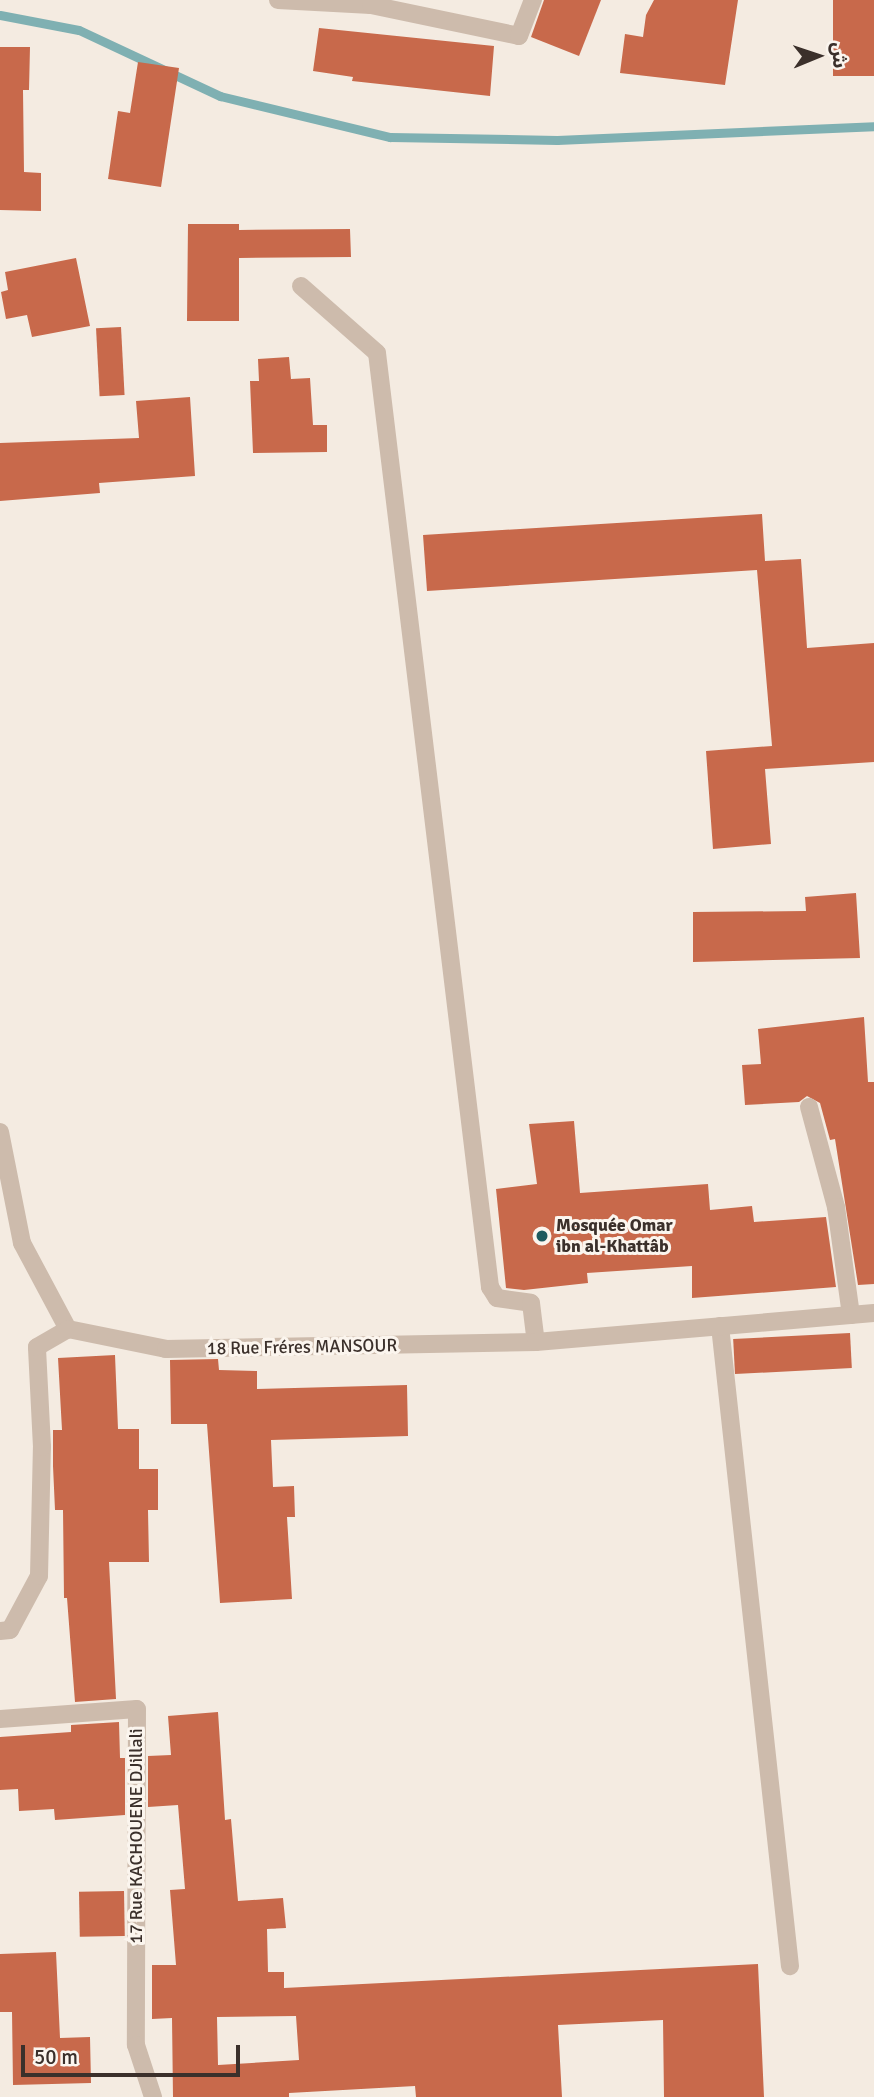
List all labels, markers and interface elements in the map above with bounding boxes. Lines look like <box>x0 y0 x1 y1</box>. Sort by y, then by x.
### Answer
north arrow <box>783 21 853 91</box>
text: ش <box>827 42 851 69</box>
place label: Mosquée Omar ibn al-Khattâb <box>556 1215 673 1258</box>
marker: Mosquée Omar ibn al-Khattâb <box>534 1228 550 1244</box>
street label: 18 Rue Fréres MANSOUR <box>207 1335 397 1359</box>
street label: 17 Rue KACHOUENE DJillali <box>125 1728 147 1944</box>
scale bar <box>24 2030 243 2074</box>
text: 50 m <box>34 2044 78 2070</box>

